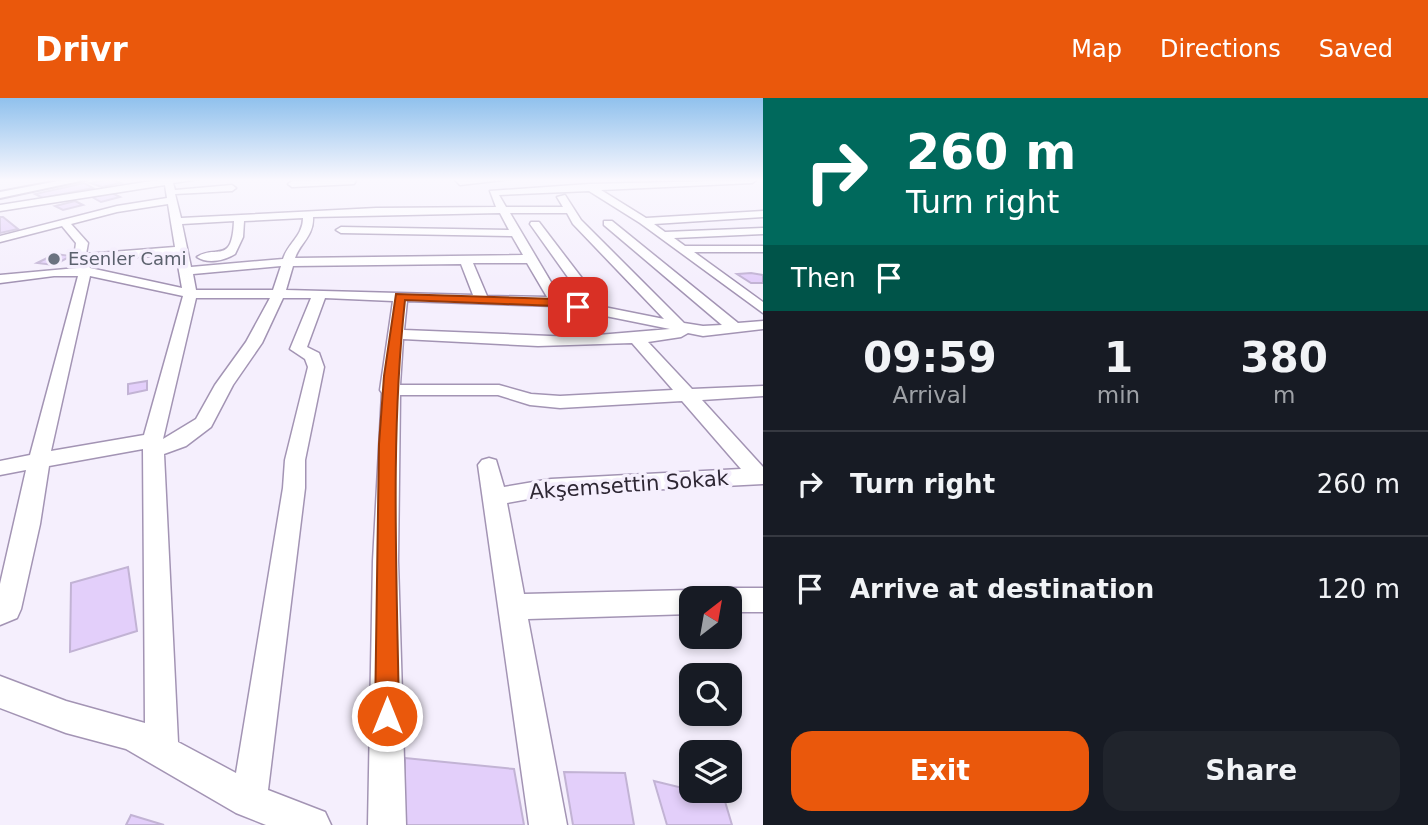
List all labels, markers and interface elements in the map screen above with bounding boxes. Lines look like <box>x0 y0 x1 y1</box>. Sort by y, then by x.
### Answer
text: Drivr <box>35 30 128 69</box>
text: Map <box>1071 35 1122 63</box>
text: Directions <box>1160 35 1281 63</box>
text: Saved <box>1319 35 1393 63</box>
text: 260 m <box>906 124 1076 181</box>
icon: right <box>791 126 882 217</box>
text: Turn right <box>906 183 1059 221</box>
place label: Esenler Cami <box>68 248 187 269</box>
marker: Esenler Cami <box>46 251 62 267</box>
icon: arrive <box>870 259 908 297</box>
text: Then <box>791 263 856 293</box>
pin <box>548 277 608 337</box>
icon: arrive <box>559 288 597 326</box>
text: 09:59 <box>863 333 997 382</box>
text: 1 <box>1104 333 1133 382</box>
text: 380 <box>1240 333 1328 382</box>
text: Arrival <box>893 382 967 408</box>
text: min <box>1097 382 1140 408</box>
text: m <box>1273 382 1295 408</box>
icon: right <box>791 465 829 503</box>
street label: Akşemsettin Sokak <box>528 466 730 504</box>
text: Turn right <box>850 469 995 499</box>
text: 260 m <box>1317 469 1400 499</box>
icon: arrive <box>791 570 829 608</box>
text: Arrive at destination <box>850 574 1154 604</box>
text: 120 m <box>1317 574 1400 604</box>
north arrow <box>679 586 742 649</box>
map controls <box>679 586 742 803</box>
button: search <box>679 663 742 726</box>
position arrow <box>350 679 424 753</box>
button: Exit <box>791 731 1089 811</box>
button: Share <box>1103 731 1400 811</box>
button: layers <box>679 740 742 803</box>

